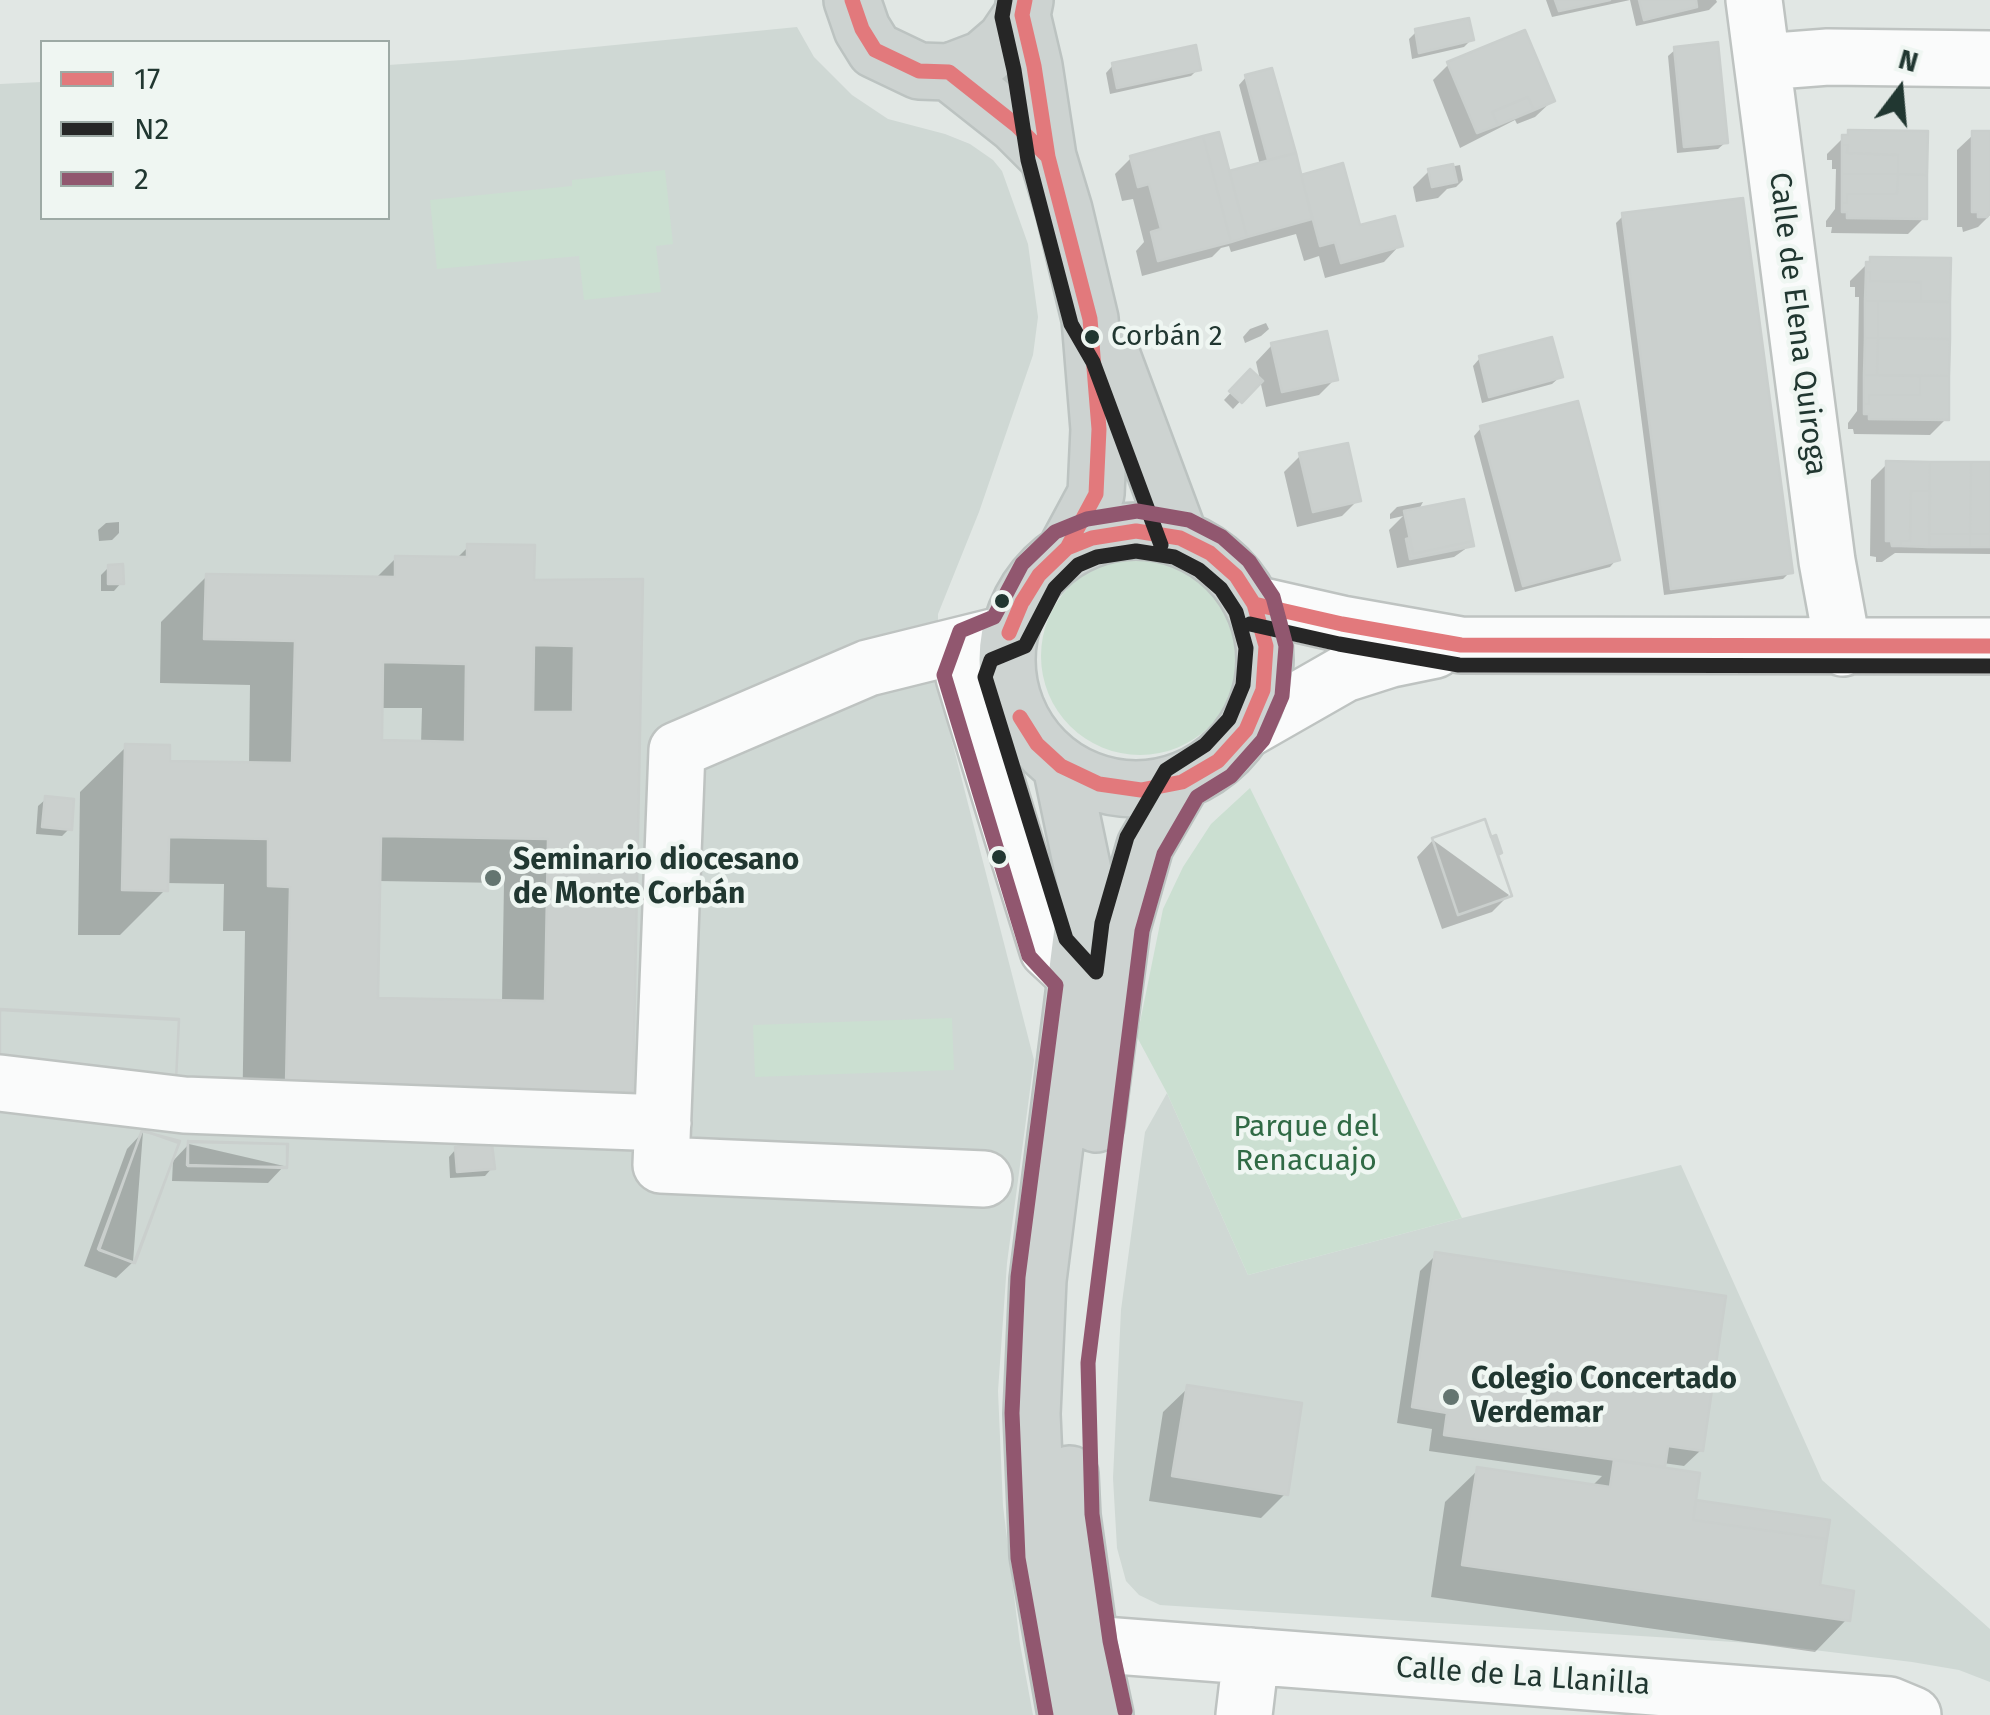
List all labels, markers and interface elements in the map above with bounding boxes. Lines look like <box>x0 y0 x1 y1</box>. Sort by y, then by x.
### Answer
legend <box>40 40 390 220</box>
north arrow <box>1850 40 1950 140</box>
text: N <box>1895 42 1922 79</box>
text: 17 <box>134 61 160 97</box>
text: N2 <box>134 111 169 147</box>
text: 2 <box>134 161 149 197</box>
street label: Calle de Elena Quiroga <box>1761 170 1833 478</box>
place label: Corbán 2 <box>1111 320 1223 354</box>
marker: Corbán 2 <box>1082 327 1102 347</box>
unlabelled marker <box>992 591 1012 611</box>
place label: Seminario diocesano de Monte Corbán <box>513 843 799 914</box>
unlabelled marker <box>989 847 1009 867</box>
marker: Seminario diocesano de Monte Corbán <box>482 867 504 889</box>
park label: Parque del Renacuajo <box>1233 1110 1379 1180</box>
place label: Colegio Concertado Verdemar <box>1471 1362 1737 1432</box>
marker: Colegio Concertado Verdemar <box>1440 1386 1462 1408</box>
street label: Calle de La Llanilla <box>1395 1650 1651 1704</box>

